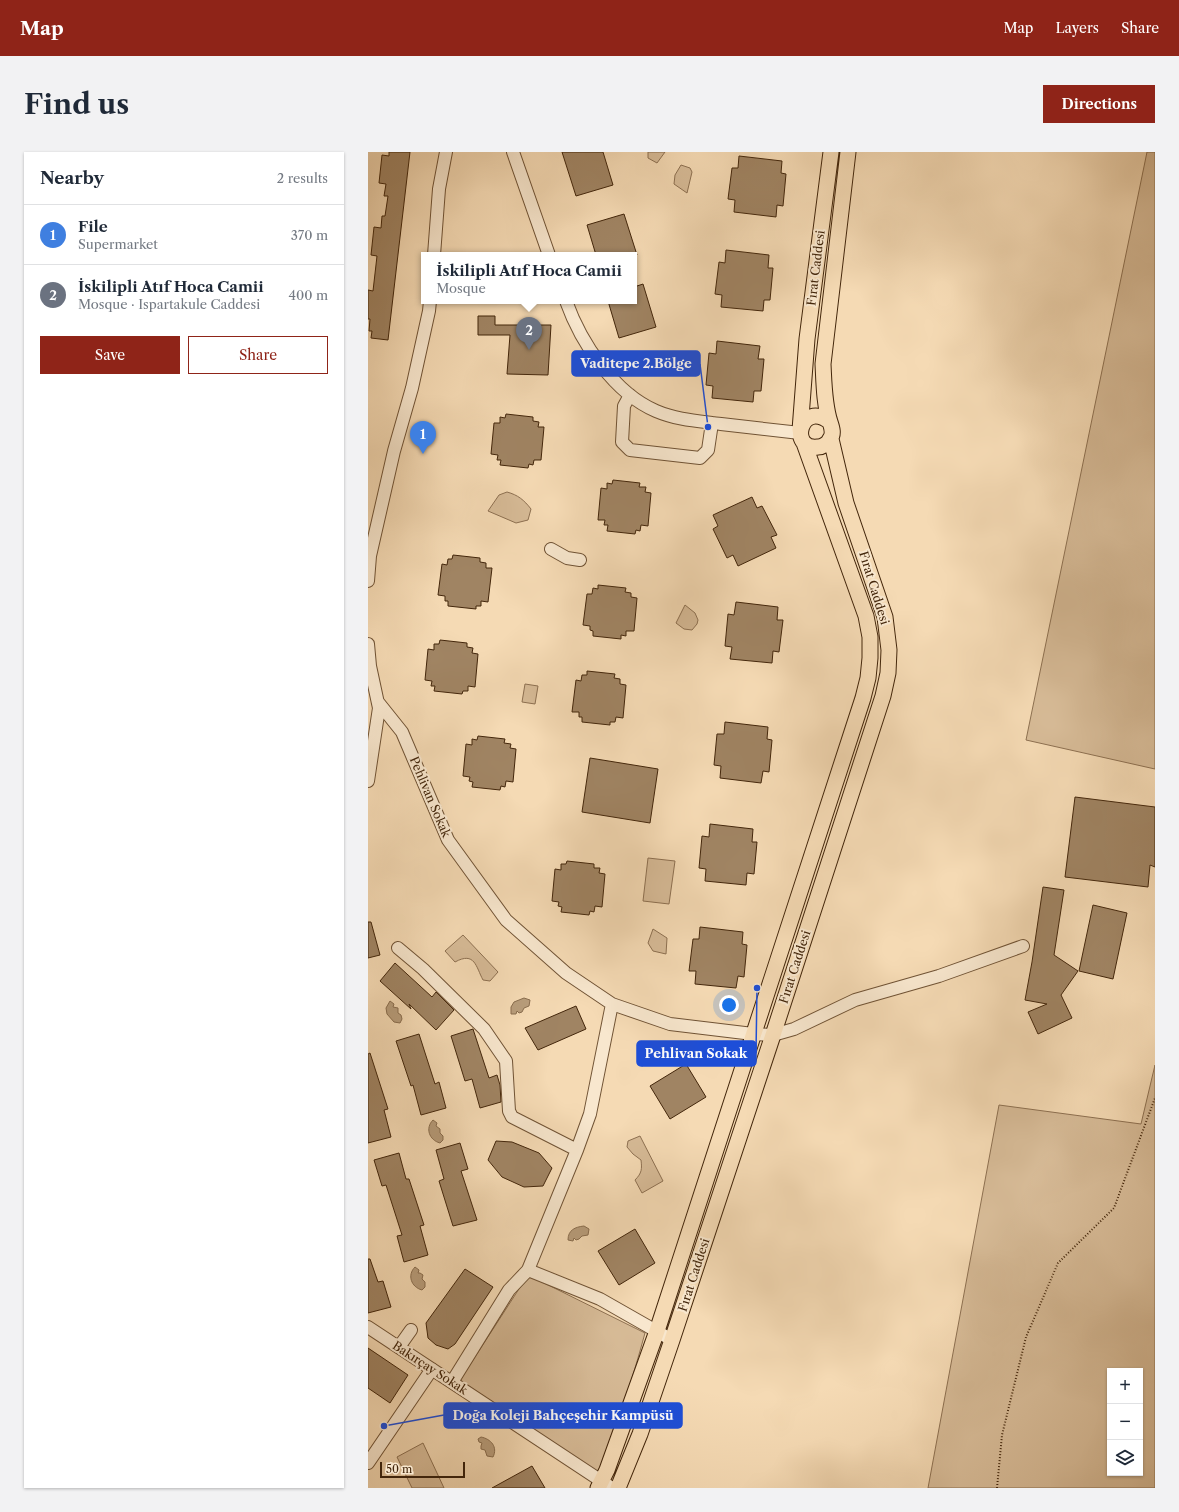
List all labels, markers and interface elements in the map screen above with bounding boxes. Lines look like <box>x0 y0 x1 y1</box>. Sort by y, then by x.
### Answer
text: Map <box>20 17 64 40</box>
text: Map <box>1003 19 1033 37</box>
text: Layers <box>1055 19 1099 37</box>
text: Share <box>1121 19 1159 37</box>
button: Directions <box>1043 85 1155 123</box>
text: Find us <box>24 87 129 121</box>
text: Nearby <box>40 168 104 188</box>
text: 2 results <box>277 170 328 186</box>
text: File <box>78 217 108 236</box>
text: 1 <box>50 227 56 243</box>
text: 370 m <box>291 227 328 243</box>
street label: Fırat Caddesi <box>803 229 828 307</box>
text: Supermarket <box>78 236 158 252</box>
popup <box>421 252 637 304</box>
text: İskilipli Atıf Hoca Camii <box>436 261 622 280</box>
text: İskilipli Atıf Hoca Camii <box>78 277 264 296</box>
text: Mosque <box>436 280 486 296</box>
text: 2 <box>49 287 57 303</box>
text: 400 m <box>288 287 328 303</box>
text: Mosque · Ispartakule Caddesi <box>78 296 260 312</box>
pin: 2 <box>516 317 542 350</box>
button: Save <box>40 336 180 374</box>
button: Share <box>188 336 328 374</box>
callout: Vaditepe 2.Bölge <box>572 351 700 376</box>
text: Vaditepe 2.Bölge <box>579 355 692 371</box>
pin: 1 <box>410 421 436 454</box>
street label: Fırat Caddesi <box>856 549 893 627</box>
street label: Pehlivan Sokak <box>407 754 455 841</box>
street label: Fırat Caddesi <box>776 928 814 1005</box>
your location <box>719 995 739 1015</box>
callout: Pehlivan Sokak <box>637 1041 756 1066</box>
text: Pehlivan Sokak <box>645 1045 748 1061</box>
street label: Fırat Caddesi <box>675 1236 713 1313</box>
street label: Bakırçay Sokak <box>390 1338 472 1398</box>
map controls <box>1107 1368 1143 1476</box>
button: + <box>1107 1368 1143 1404</box>
callout: Doğa Koleji Bahçeşehir Kampüsü <box>444 1403 682 1428</box>
button: − <box>1107 1404 1143 1440</box>
text: Doğa Koleji Bahçeşehir Kampüsü <box>452 1407 674 1423</box>
button: layers <box>1107 1440 1143 1476</box>
scale bar <box>380 1460 465 1479</box>
text: 50 m <box>386 1462 412 1476</box>

